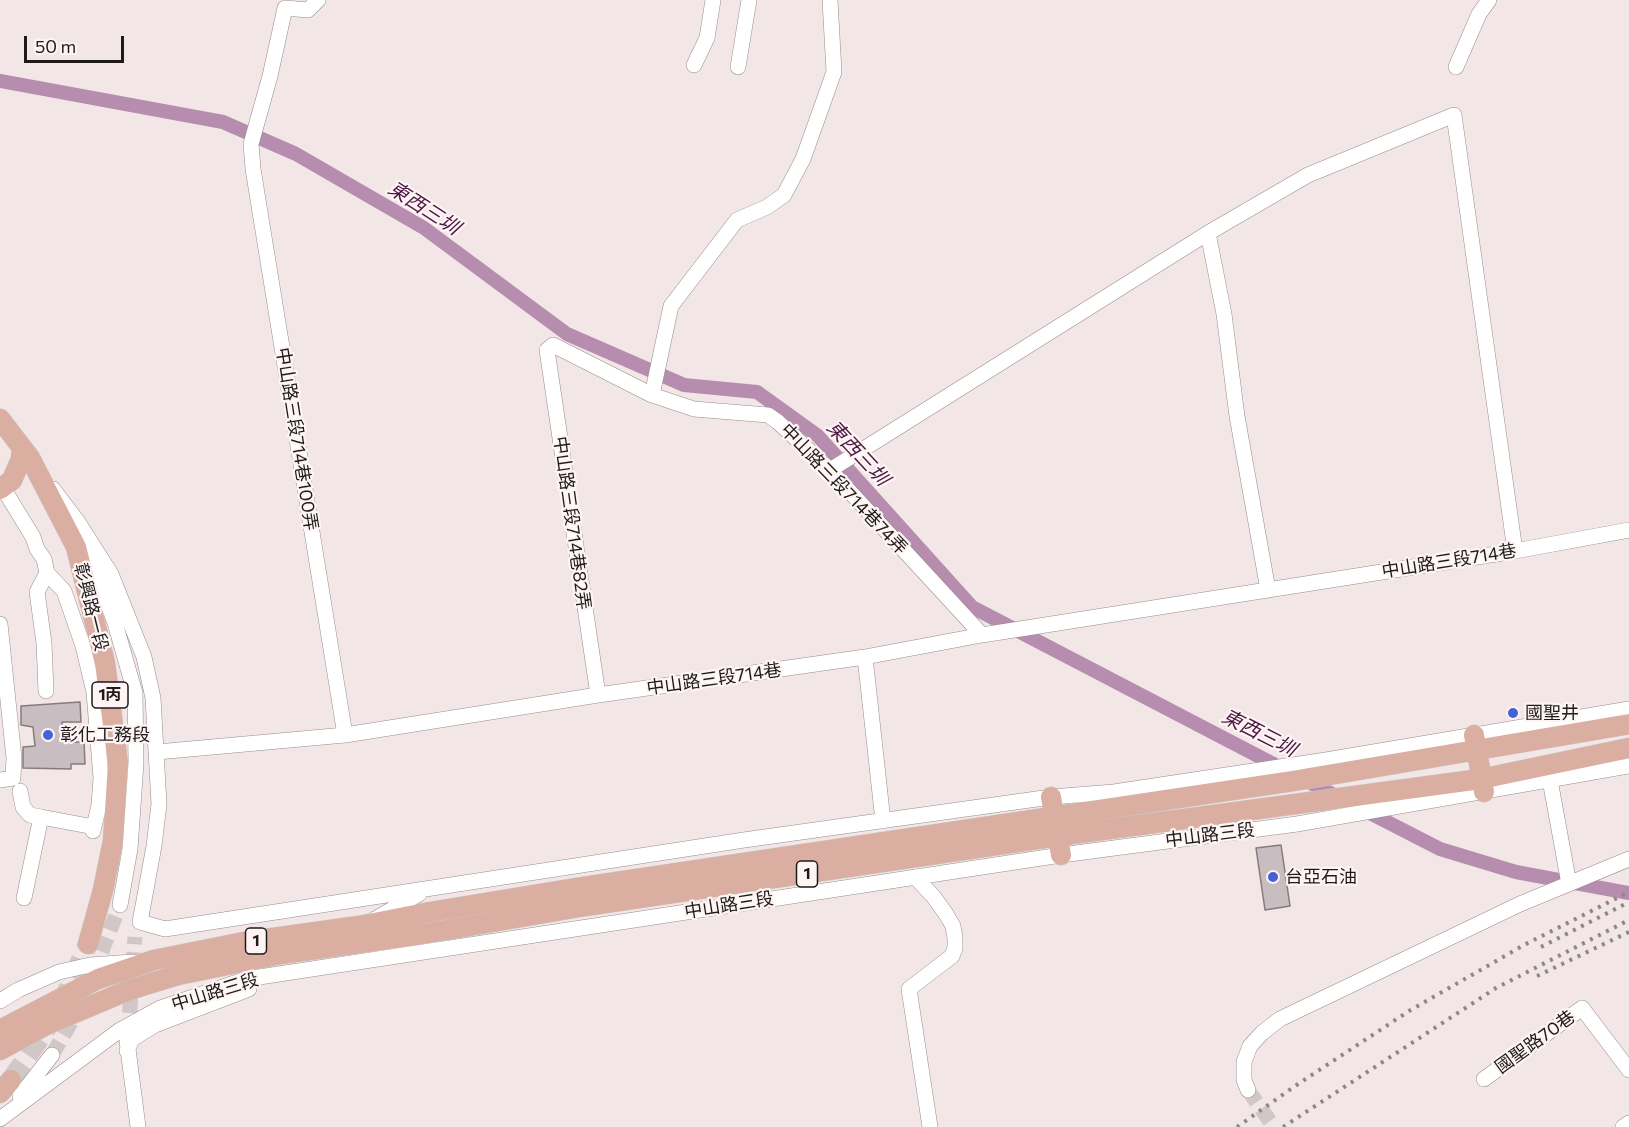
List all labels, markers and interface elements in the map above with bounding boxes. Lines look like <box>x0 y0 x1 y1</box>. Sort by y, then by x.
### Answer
scale bar <box>27 24 128 62</box>
text: 50 m <box>35 35 76 57</box>
water label: 東西三圳 <box>384 176 464 240</box>
street label: 中山路三段714巷100弄 <box>272 346 322 532</box>
water label: 東西三圳 <box>822 416 894 490</box>
street label: 中山路三段714巷74弄 <box>776 419 912 559</box>
street label: 中山路三段714巷82弄 <box>549 435 595 611</box>
street label: 中山路三段714巷 <box>1380 540 1518 582</box>
street label: 彰興路一段 <box>70 561 112 653</box>
street label: 中山路三段714巷 <box>645 659 783 699</box>
road number: 1丙 <box>92 682 128 708</box>
place label: 國聖井 <box>1525 702 1579 724</box>
water label: 東西三圳 <box>1218 704 1300 762</box>
marker: 國聖井 <box>1506 706 1520 720</box>
place label: 彰化工務段 <box>60 724 150 746</box>
marker: 彰化工務段 <box>41 728 55 742</box>
street label: 中山路三段 <box>1164 819 1256 851</box>
road number: 1 <box>796 861 818 887</box>
place label: 台亞石油 <box>1285 866 1357 888</box>
marker: 台亞石油 <box>1266 870 1280 884</box>
street label: 中山路三段 <box>683 887 775 923</box>
road number: 1 <box>246 928 266 954</box>
street label: 中山路三段 <box>169 969 261 1015</box>
street label: 國聖路70巷 <box>1491 1006 1579 1078</box>

